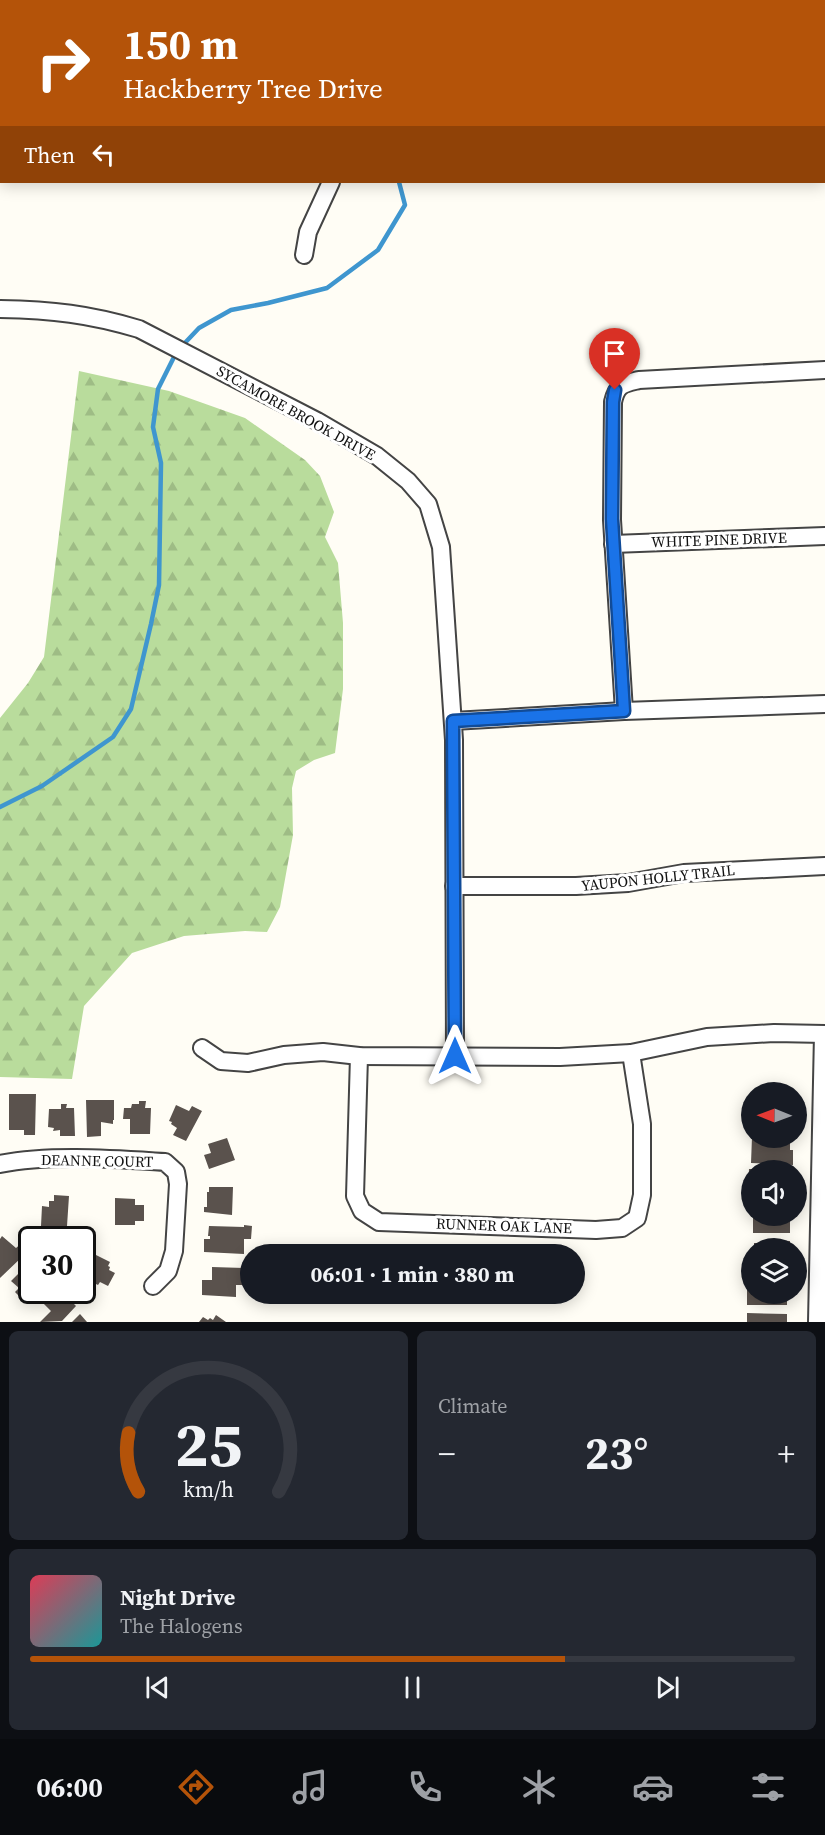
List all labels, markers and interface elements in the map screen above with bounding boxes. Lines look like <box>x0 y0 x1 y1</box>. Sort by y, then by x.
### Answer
text: 150 m <box>123 15 238 73</box>
icon: right <box>24 24 102 102</box>
text: Hackberry Tree Drive <box>123 70 383 107</box>
icon: left <box>87 138 120 171</box>
text: Then <box>24 140 75 170</box>
pin <box>589 328 640 390</box>
icon: arrive <box>598 337 631 370</box>
street label: SYCAMORE BROOK DRIVE <box>213 360 379 465</box>
street label: WHITE PINE DRIVE <box>651 527 787 552</box>
street label: YAUPON HOLLY TRAIL <box>580 859 736 896</box>
position arrow <box>423 1024 487 1088</box>
north arrow <box>741 1082 807 1148</box>
map controls <box>741 1082 807 1304</box>
street label: DEANNE COURT <box>41 1149 153 1172</box>
button: sound <box>741 1160 807 1226</box>
street label: RUNNER OAK LANE <box>436 1213 572 1238</box>
speed limit sign: 30 <box>18 1226 96 1304</box>
button: layers <box>741 1238 807 1304</box>
text: 06:01 · 1 min · 380 m <box>311 1259 514 1289</box>
text: Climate <box>438 1392 507 1420</box>
text: 25 <box>175 1401 242 1487</box>
text: 23° <box>585 1422 648 1484</box>
text: − <box>438 1431 456 1476</box>
text: + <box>777 1431 795 1476</box>
text: km/h <box>183 1476 234 1505</box>
text: Night Drive <box>120 1582 235 1612</box>
text: The Halogens <box>120 1612 243 1640</box>
icon: previous <box>141 1671 174 1704</box>
icon: pause <box>396 1671 429 1704</box>
icon: next <box>651 1671 684 1704</box>
icon: directions <box>175 1766 217 1808</box>
icon: music <box>289 1766 331 1808</box>
icon: phone <box>404 1766 446 1808</box>
icon: climate <box>518 1766 560 1808</box>
icon: car <box>632 1766 674 1808</box>
icon: filters <box>747 1766 789 1808</box>
text: 06:00 <box>36 1769 103 1806</box>

